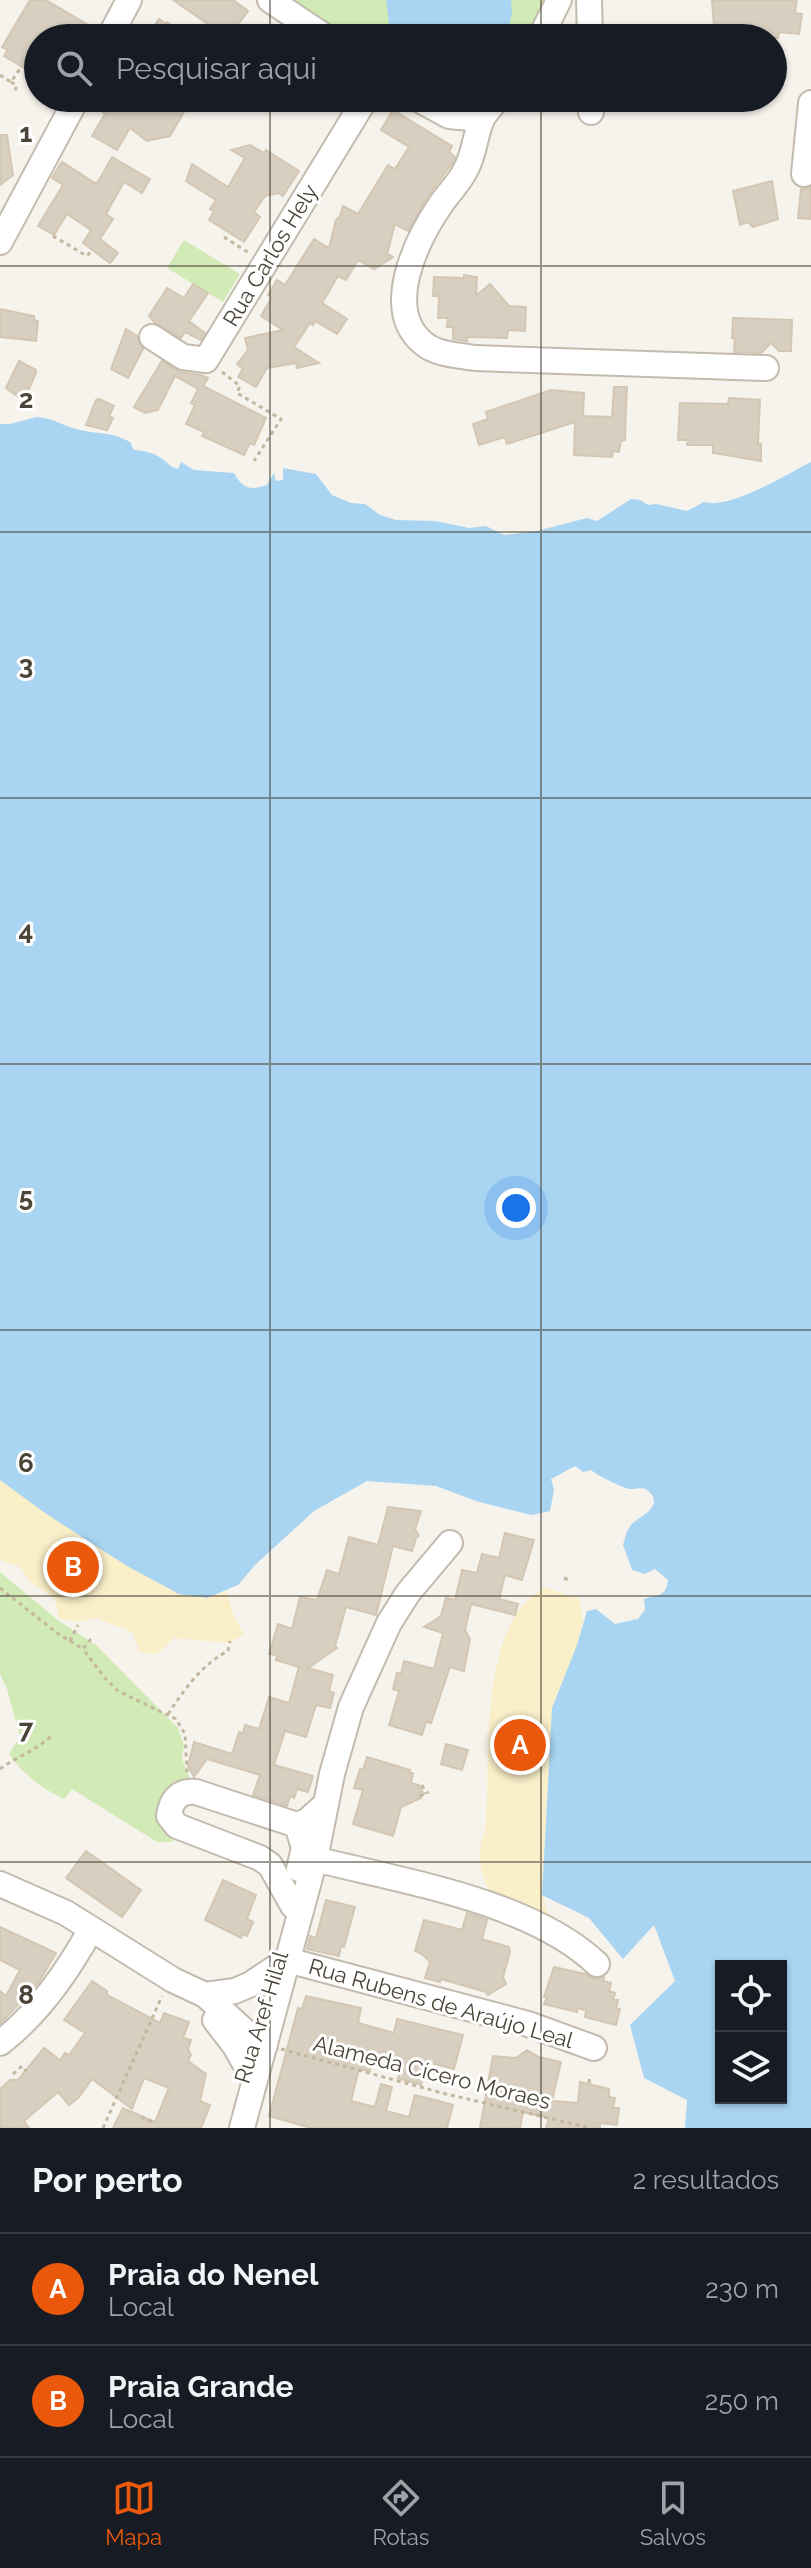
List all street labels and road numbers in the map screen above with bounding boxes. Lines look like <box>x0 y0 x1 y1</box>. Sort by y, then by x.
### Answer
street label: Rua Carlos Hely <box>217 179 323 331</box>
street label: Rua Aref Hilal <box>229 1948 293 2086</box>
street label: Rua Rubens de Araújo Leal <box>306 1953 576 2053</box>
street label: Alameda Cícero Moraes <box>311 2030 553 2114</box>

